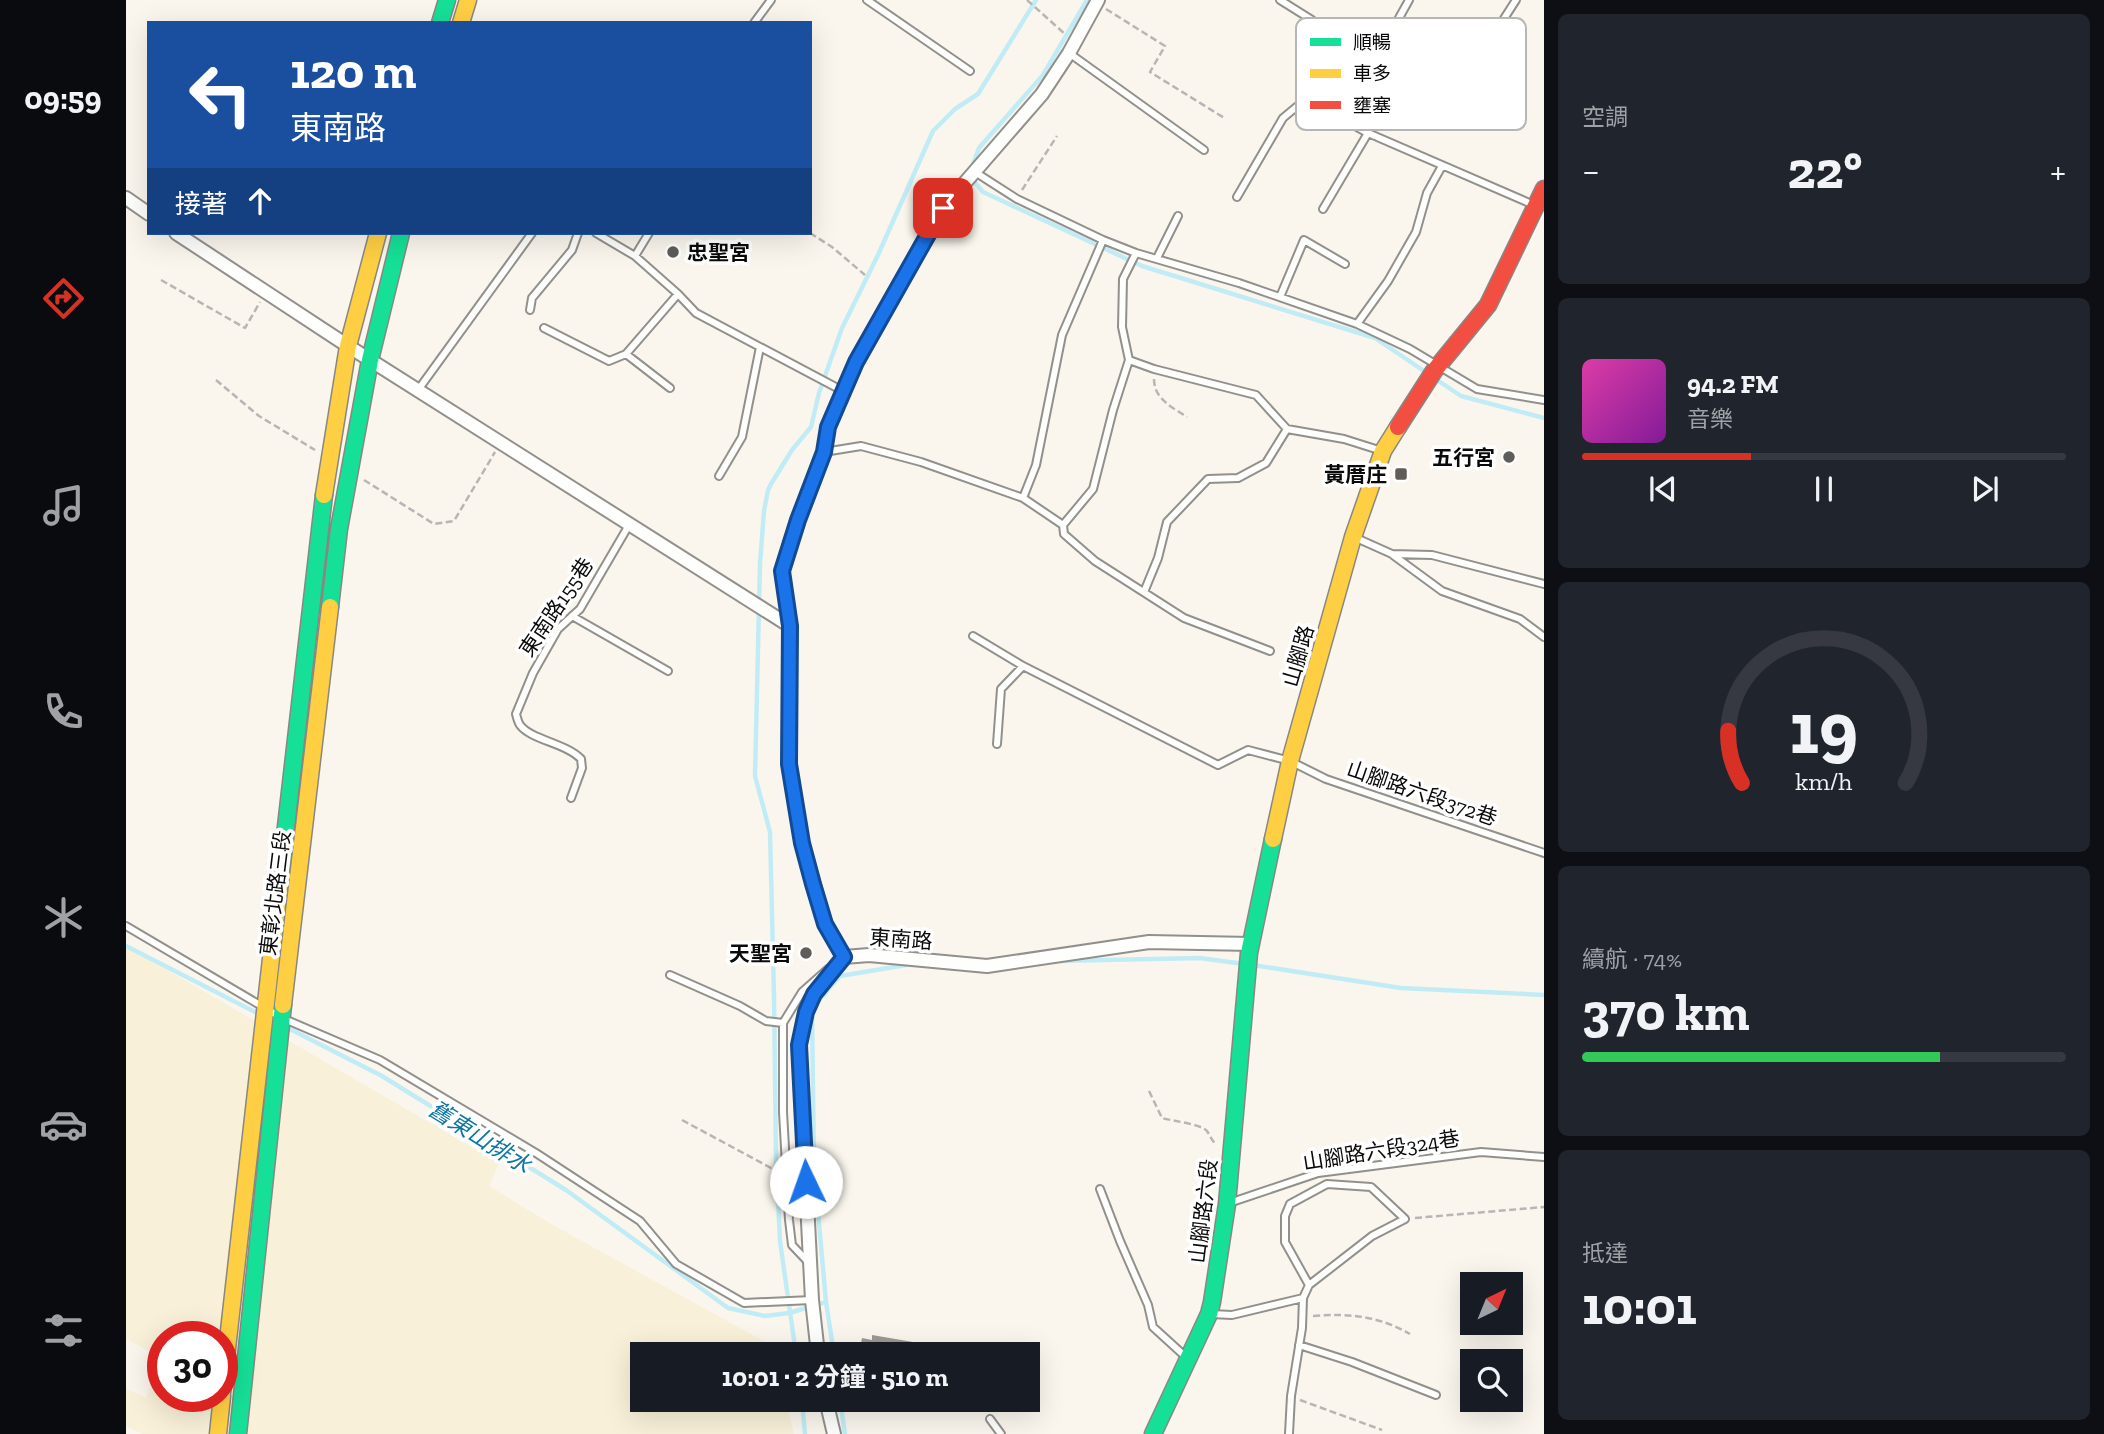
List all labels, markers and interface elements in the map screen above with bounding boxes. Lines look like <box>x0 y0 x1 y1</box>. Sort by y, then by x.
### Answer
legend <box>1296 18 1526 130</box>
text: 順暢 <box>1353 31 1391 54</box>
text: 120 m <box>290 42 416 101</box>
icon: left <box>175 49 266 140</box>
text: 車多 <box>1353 62 1391 85</box>
text: 09:59 <box>24 79 102 117</box>
text: 壅塞 <box>1353 94 1391 117</box>
text: 空調 <box>1582 103 1628 131</box>
text: 東南路 <box>290 109 386 147</box>
text: 22° <box>1788 139 1862 201</box>
text: − <box>1582 148 1600 194</box>
text: + <box>2050 148 2066 194</box>
pin <box>913 178 973 238</box>
icon: ahead <box>241 182 279 220</box>
text: 接著 <box>175 188 227 220</box>
icon: arrive <box>924 189 962 227</box>
place label: 忠聖宮 <box>687 240 750 265</box>
marker: 忠聖宮 <box>665 244 681 260</box>
icon: directions <box>39 274 88 323</box>
text: 94.2 FM <box>1687 368 1779 400</box>
text: 音樂 <box>1687 405 1733 433</box>
place label: 五行宮 <box>1432 445 1495 470</box>
marker: 五行宮 <box>1501 449 1517 465</box>
place label: 黃厝庄 <box>1324 462 1387 487</box>
marker: 黃厝庄 <box>1393 466 1409 482</box>
icon: previous <box>1644 470 1682 508</box>
icon: pause <box>1805 470 1843 508</box>
icon: next <box>1966 470 2004 508</box>
icon: music <box>39 481 88 530</box>
street label: 東南路155巷 <box>514 553 598 661</box>
street label: 山腳路 <box>1277 622 1319 690</box>
text: 19 <box>1790 684 1858 772</box>
icon: phone <box>39 687 88 736</box>
street label: 山腳路六段372巷 <box>1344 756 1500 830</box>
text: km/h <box>1795 766 1853 796</box>
street label: 東彰北路三段 <box>255 829 295 957</box>
icon: climate <box>39 893 88 942</box>
street label: 東南路 <box>869 924 933 954</box>
place label: 天聖宮 <box>729 941 792 966</box>
marker: 天聖宮 <box>798 945 814 961</box>
text: 續航 · 74% <box>1582 945 1682 973</box>
text: 370 km <box>1582 981 1749 1043</box>
water label: 舊東山排水 <box>424 1095 537 1180</box>
icon: car <box>39 1100 88 1149</box>
street label: 山腳路六段324巷 <box>1301 1125 1461 1175</box>
position arrow <box>769 1145 843 1219</box>
street label: 山腳路六段 <box>1184 1157 1222 1265</box>
text: 抵達 <box>1582 1239 1628 1267</box>
north arrow <box>1460 1272 1522 1335</box>
map controls <box>1460 1272 1523 1412</box>
text: 10:01 <box>1582 1275 1697 1337</box>
icon: filters <box>39 1306 88 1355</box>
speed limit sign: 30 <box>147 1321 238 1412</box>
button: search <box>1460 1349 1523 1412</box>
text: 10:01 · 2 分鐘 · 510 m <box>722 1361 948 1393</box>

